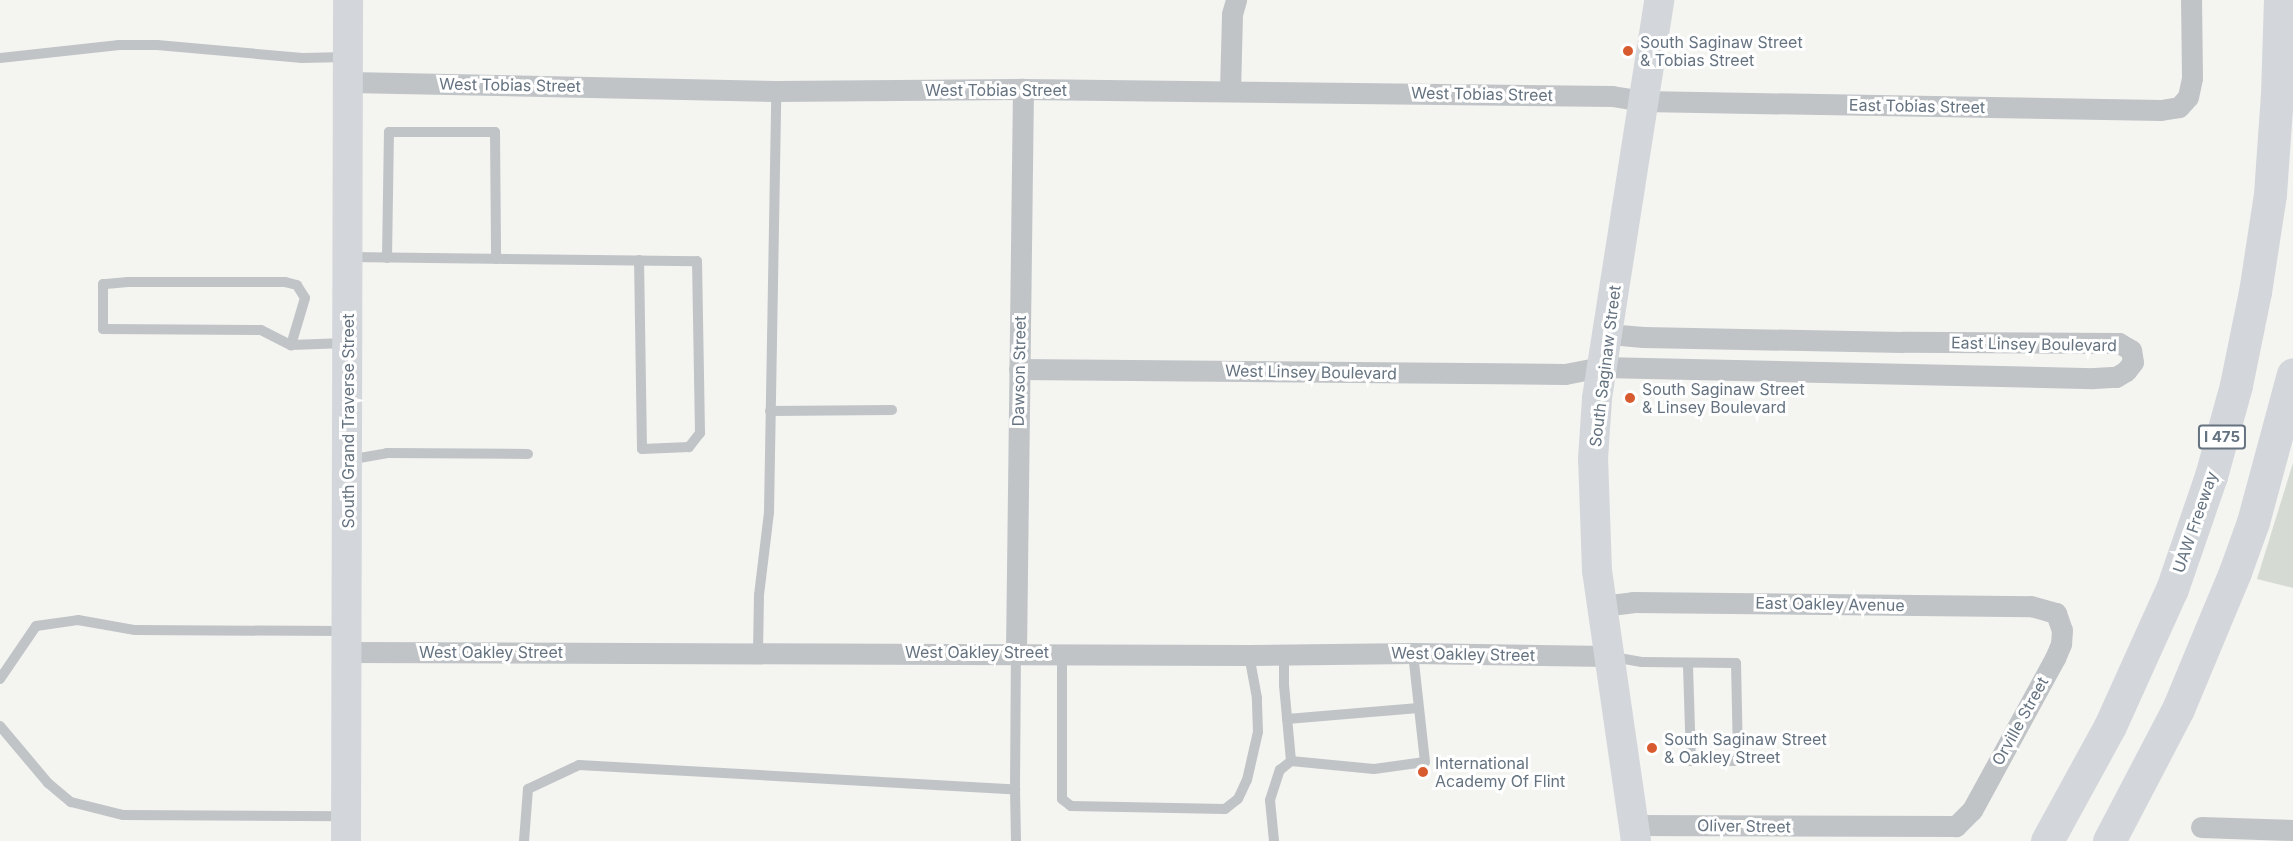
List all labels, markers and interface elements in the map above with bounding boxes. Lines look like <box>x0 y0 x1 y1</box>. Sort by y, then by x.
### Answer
place label: South Saginaw Street & Tobias Street <box>1640 32 1803 70</box>
marker: South Saginaw Street & Tobias Street <box>1621 44 1635 58</box>
street label: West Tobias Street <box>439 74 581 96</box>
street label: West Tobias Street <box>925 80 1067 100</box>
street label: West Tobias Street <box>1411 83 1553 105</box>
street label: East Tobias Street <box>1849 95 1985 117</box>
street label: South Saginaw Street <box>1586 284 1624 448</box>
street label: South Grand Traverse Street <box>338 314 358 528</box>
street label: Dawson Street <box>1008 315 1030 427</box>
street label: East Linsey Boulevard <box>1951 333 2117 355</box>
street label: West Linsey Boulevard <box>1225 361 1397 383</box>
place label: South Saginaw Street & Linsey Boulevard <box>1642 379 1805 417</box>
marker: South Saginaw Street & Linsey Boulevard <box>1623 391 1637 405</box>
road number: I 475 <box>2196 425 2248 449</box>
street label: UAW Freeway <box>2169 469 2221 575</box>
street label: East Oakley Avenue <box>1755 593 1905 615</box>
street label: West Oakley Street <box>419 642 563 662</box>
street label: West Oakley Street <box>905 642 1049 662</box>
street label: West Oakley Street <box>1391 643 1535 665</box>
street label: Orville Street <box>1988 673 2052 769</box>
place label: South Saginaw Street & Oakley Street <box>1664 729 1827 767</box>
marker: South Saginaw Street & Oakley Street <box>1645 741 1659 755</box>
place label: International Academy Of Flint <box>1435 753 1565 791</box>
marker: International Academy Of Flint <box>1416 765 1430 779</box>
street label: Oliver Street <box>1697 816 1791 836</box>

